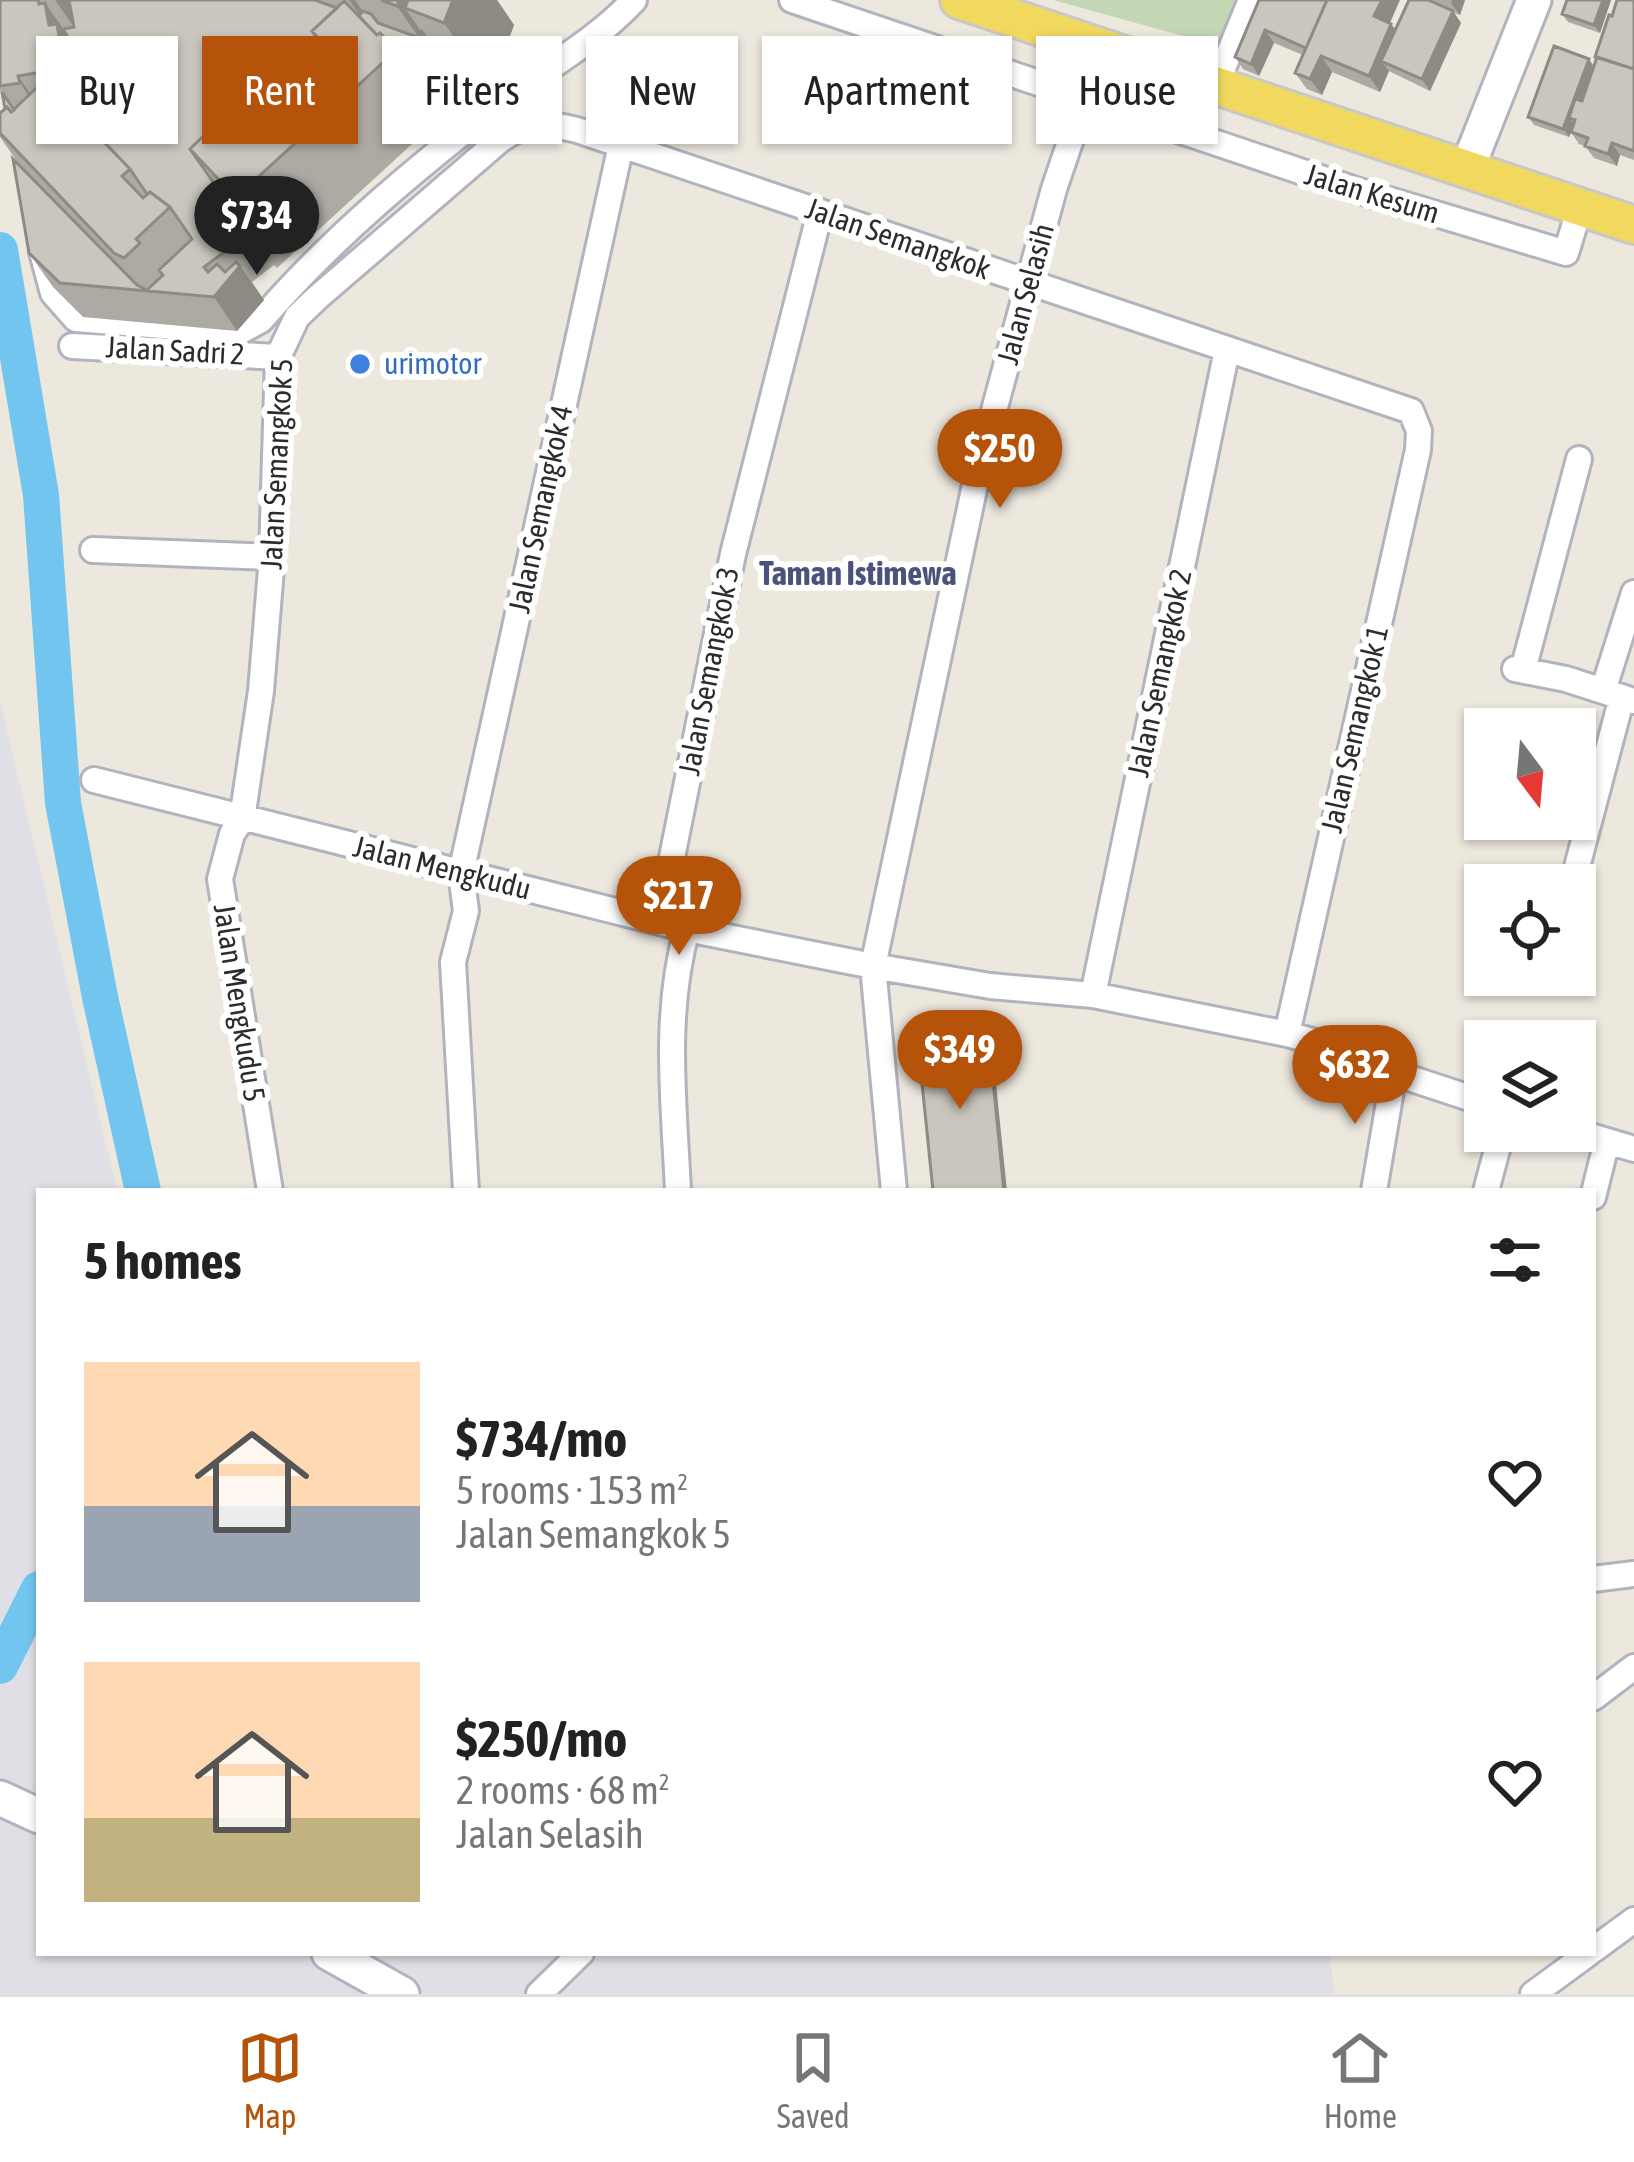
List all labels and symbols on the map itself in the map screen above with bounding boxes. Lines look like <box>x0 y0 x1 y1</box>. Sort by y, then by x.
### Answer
street label: Jalan Kesum <box>1301 157 1443 230</box>
pin: $734 <box>186 176 328 278</box>
street label: Jalan Semangkok <box>801 191 995 286</box>
street label: Jalan Selasih <box>990 220 1060 368</box>
street label: Jalan Sadri 2 <box>105 329 245 371</box>
place label: urimotor <box>384 346 482 380</box>
marker: urimotor <box>347 351 373 377</box>
street label: Jalan Semangkok 5 <box>253 357 299 570</box>
street label: Jalan Semangkok 4 <box>501 402 579 616</box>
pin: $250 <box>929 409 1071 511</box>
district label: Taman Istimewa <box>759 554 957 592</box>
street label: Jalan Semangkok 3 <box>671 564 745 778</box>
street label: Jalan Semangkok 2 <box>1120 566 1198 780</box>
street label: Jalan Semangkok 1 <box>1314 622 1394 836</box>
north arrow <box>1464 708 1596 840</box>
street label: Jalan Mengkudu <box>350 829 534 906</box>
pin: $217 <box>608 856 750 958</box>
street label: Jalan Mengkudu 5 <box>208 901 272 1104</box>
pin: $349 <box>889 1010 1031 1112</box>
pin: $632 <box>1284 1025 1426 1127</box>

